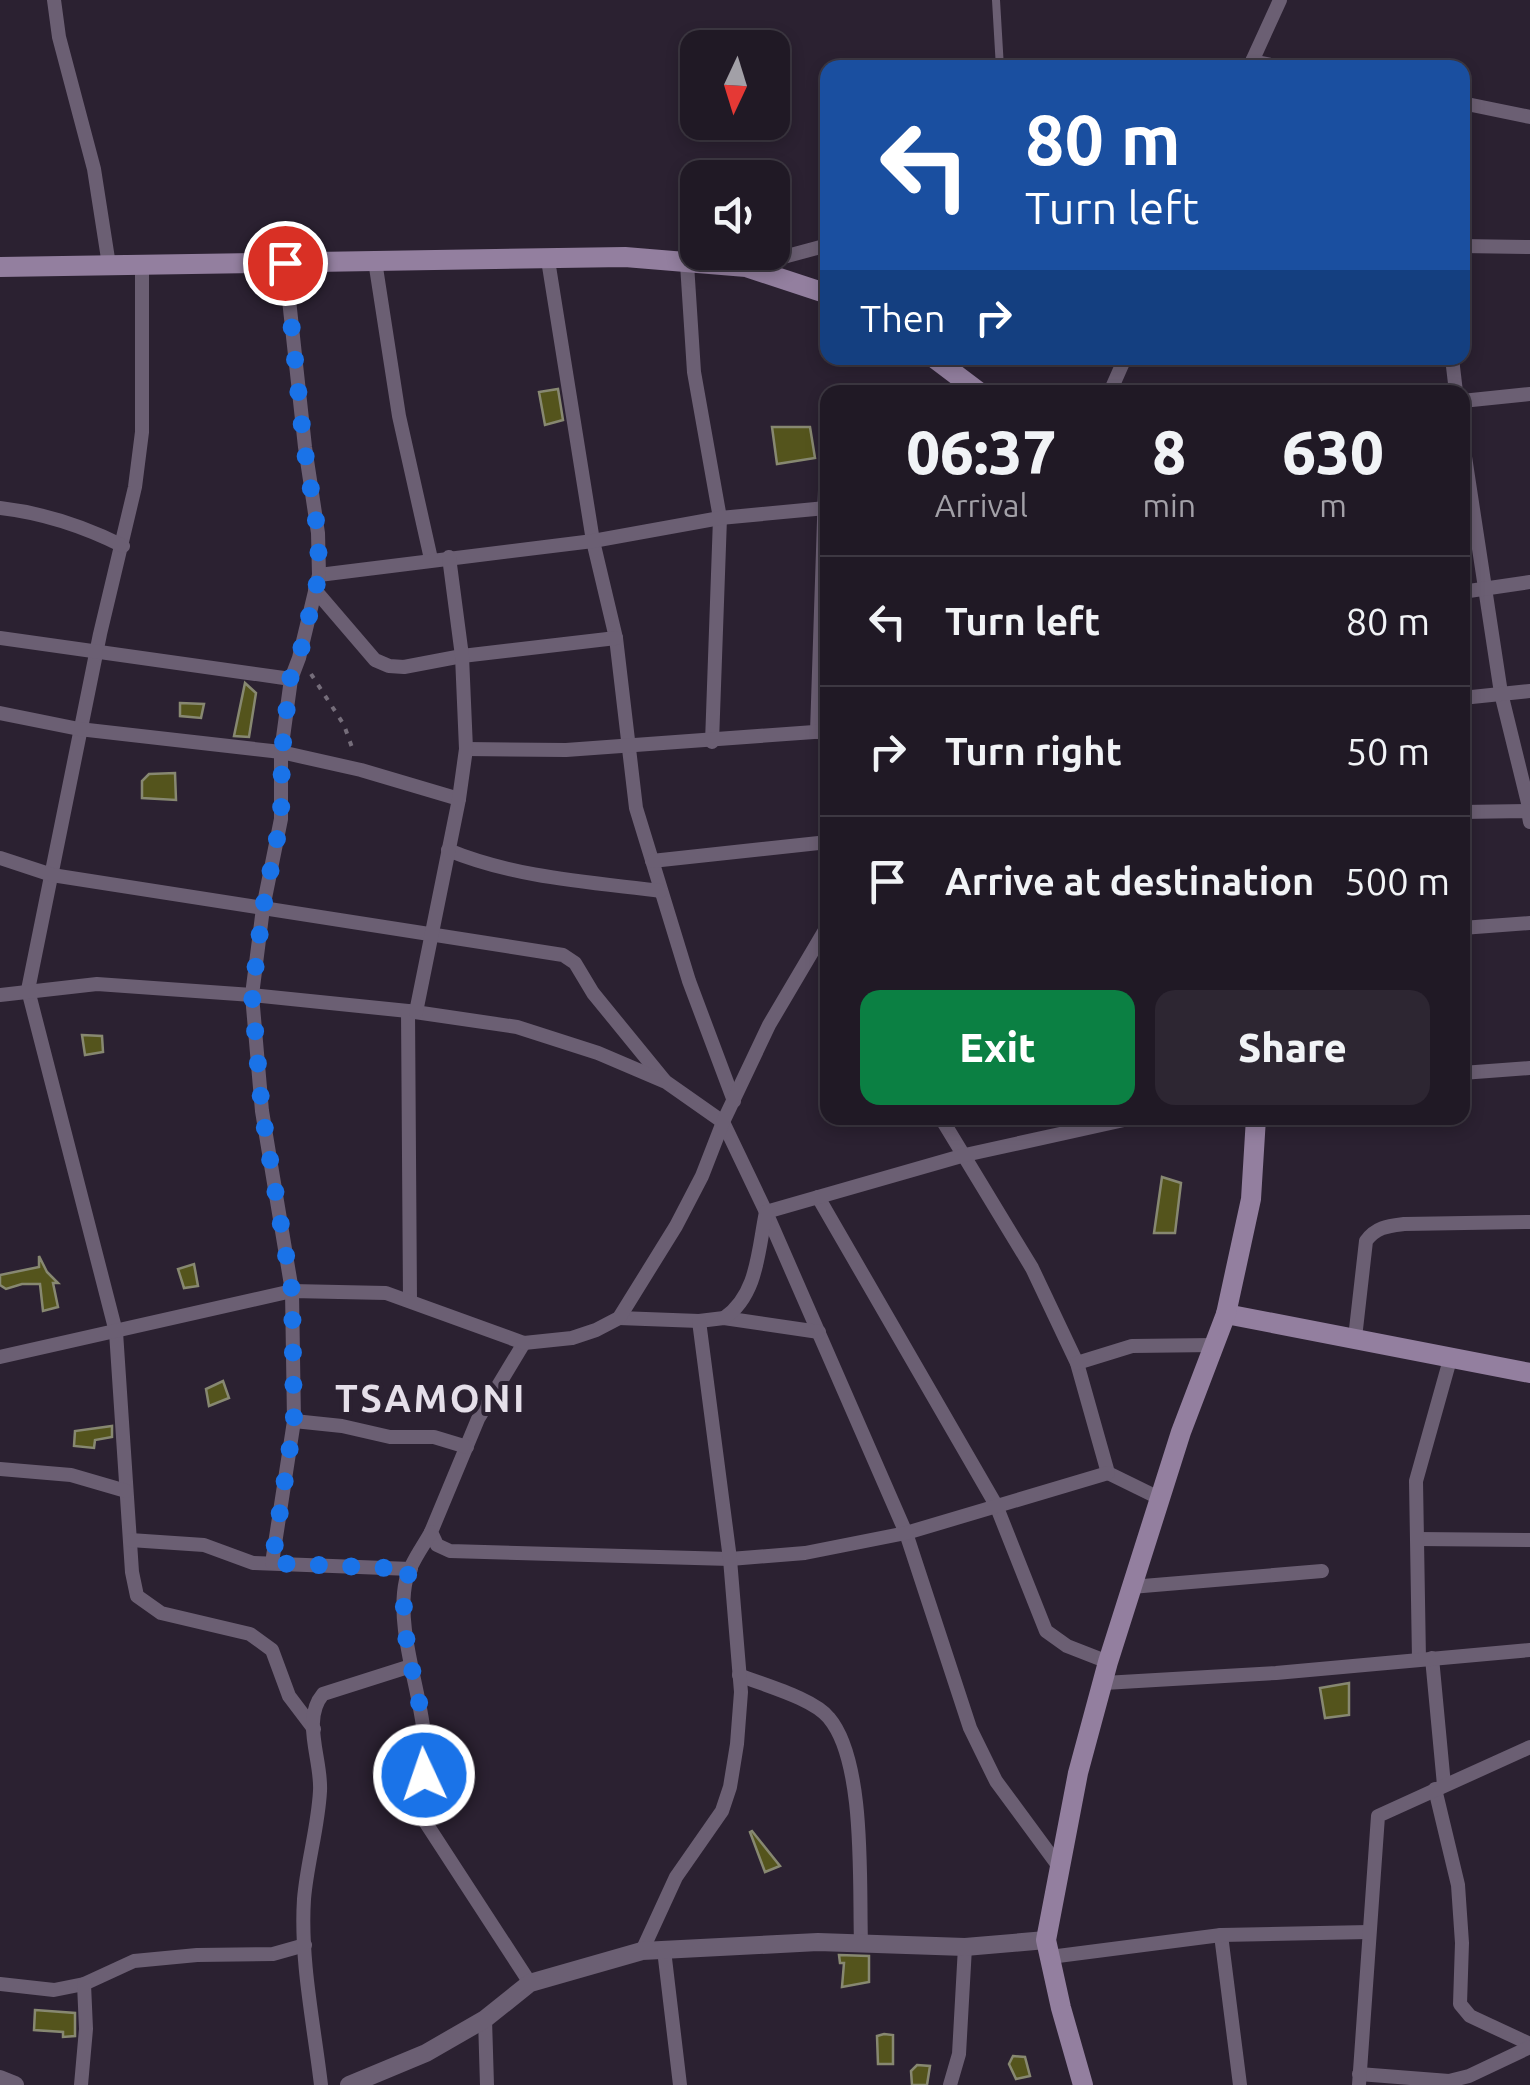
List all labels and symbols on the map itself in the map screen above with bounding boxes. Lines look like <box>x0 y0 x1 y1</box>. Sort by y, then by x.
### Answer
north arrow <box>680 30 790 140</box>
pin <box>243 221 328 306</box>
district label: TSAMONI <box>335 1377 527 1419</box>
position arrow <box>372 1723 476 1827</box>

